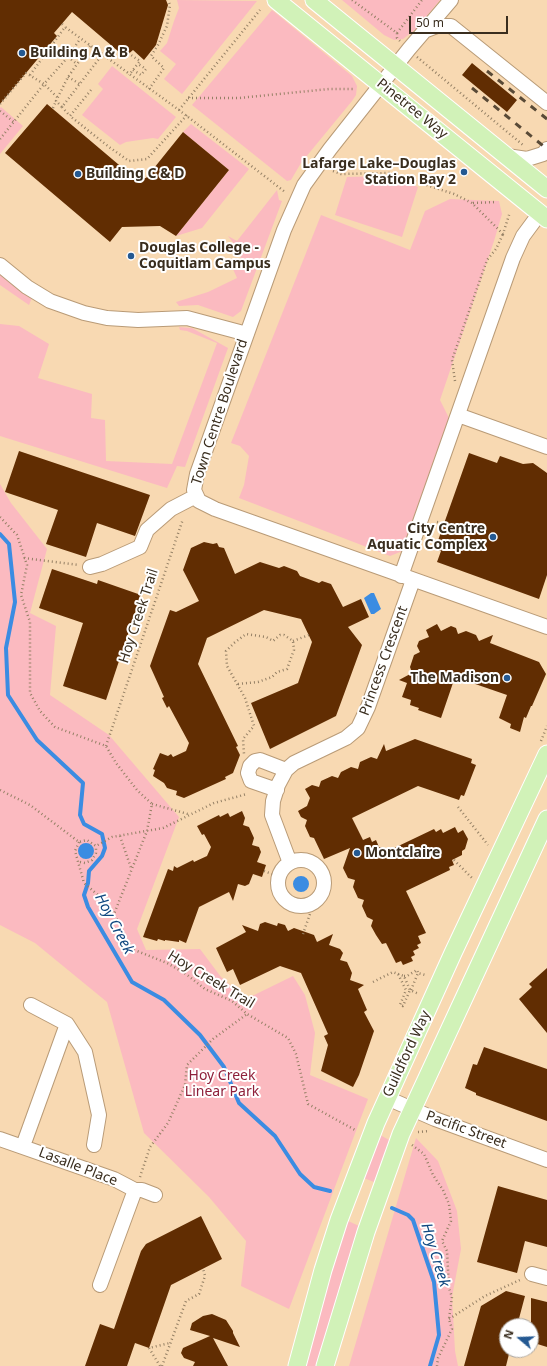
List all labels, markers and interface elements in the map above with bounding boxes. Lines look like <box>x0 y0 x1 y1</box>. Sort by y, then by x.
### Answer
scale bar <box>411 8 510 34</box>
text: 50 m <box>416 14 444 31</box>
place label: Building A & B <box>30 45 128 61</box>
marker: Building A & B <box>17 48 27 58</box>
street label: Pinetree Way <box>373 75 451 143</box>
place label: Lafarge Lake–Douglas Station Bay 2 <box>302 156 456 188</box>
place label: Building C & D <box>86 166 184 182</box>
marker: Lafarge Lake–Douglas Station Bay 2 <box>459 167 469 177</box>
marker: Building C & D <box>73 169 83 179</box>
place label: Douglas College - Coquitlam Campus <box>139 240 271 272</box>
marker: Douglas College - Coquitlam Campus <box>126 251 136 261</box>
street label: Town Centre Boulevard <box>188 337 252 487</box>
place label: City Centre Aquatic Complex <box>367 521 485 554</box>
marker: City Centre Aquatic Complex <box>488 532 498 542</box>
street label: Hoy Creek Trail <box>116 567 162 665</box>
street label: Princess Crescent <box>356 604 412 718</box>
place label: The Madison <box>410 670 499 686</box>
marker: The Madison <box>502 673 512 683</box>
place label: Montclaire <box>365 845 440 861</box>
marker: Montclaire <box>352 848 362 858</box>
water label: Hoy Creek <box>91 891 137 957</box>
street label: Hoy Creek Trail <box>165 947 257 1013</box>
street label: Guildford Way <box>380 1008 434 1100</box>
park label: Hoy Creek Linear Park <box>185 1068 259 1100</box>
street label: Pacific Street <box>423 1108 509 1152</box>
street label: Lasalle Place <box>36 1144 120 1190</box>
water label: Hoy Creek <box>417 1221 453 1289</box>
north arrow <box>499 1318 539 1358</box>
text: N <box>500 1328 517 1341</box>

